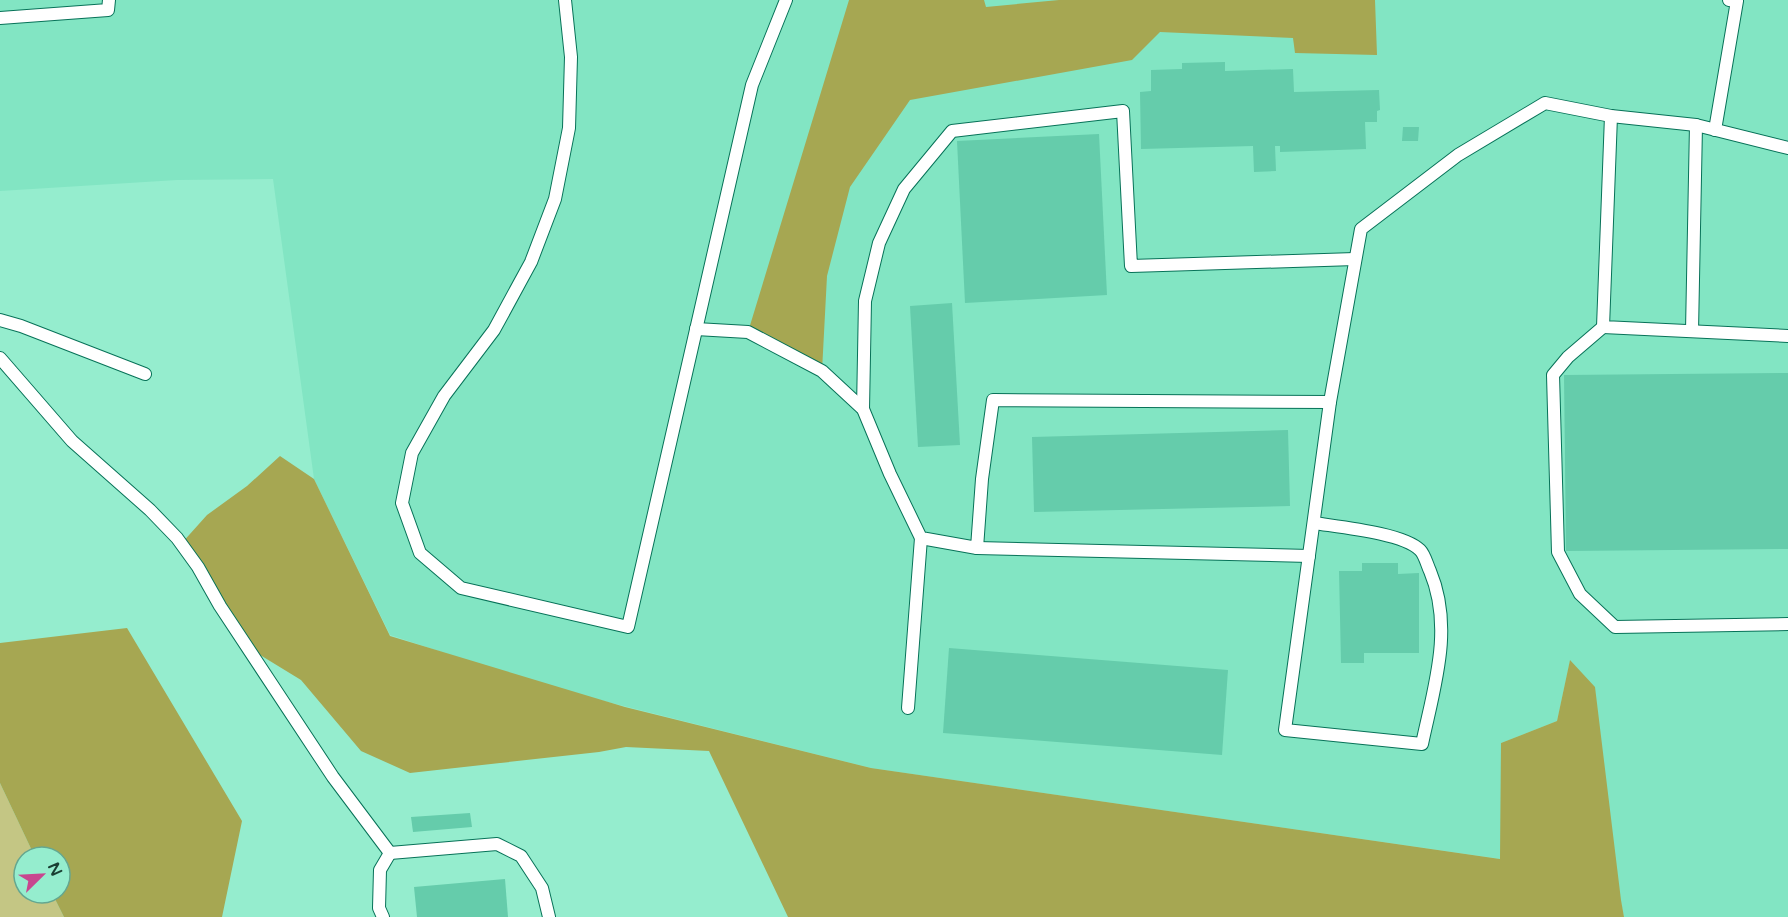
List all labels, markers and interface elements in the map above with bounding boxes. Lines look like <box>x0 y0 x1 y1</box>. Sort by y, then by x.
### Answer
north arrow <box>12 845 72 905</box>
text: N <box>43 859 67 879</box>

